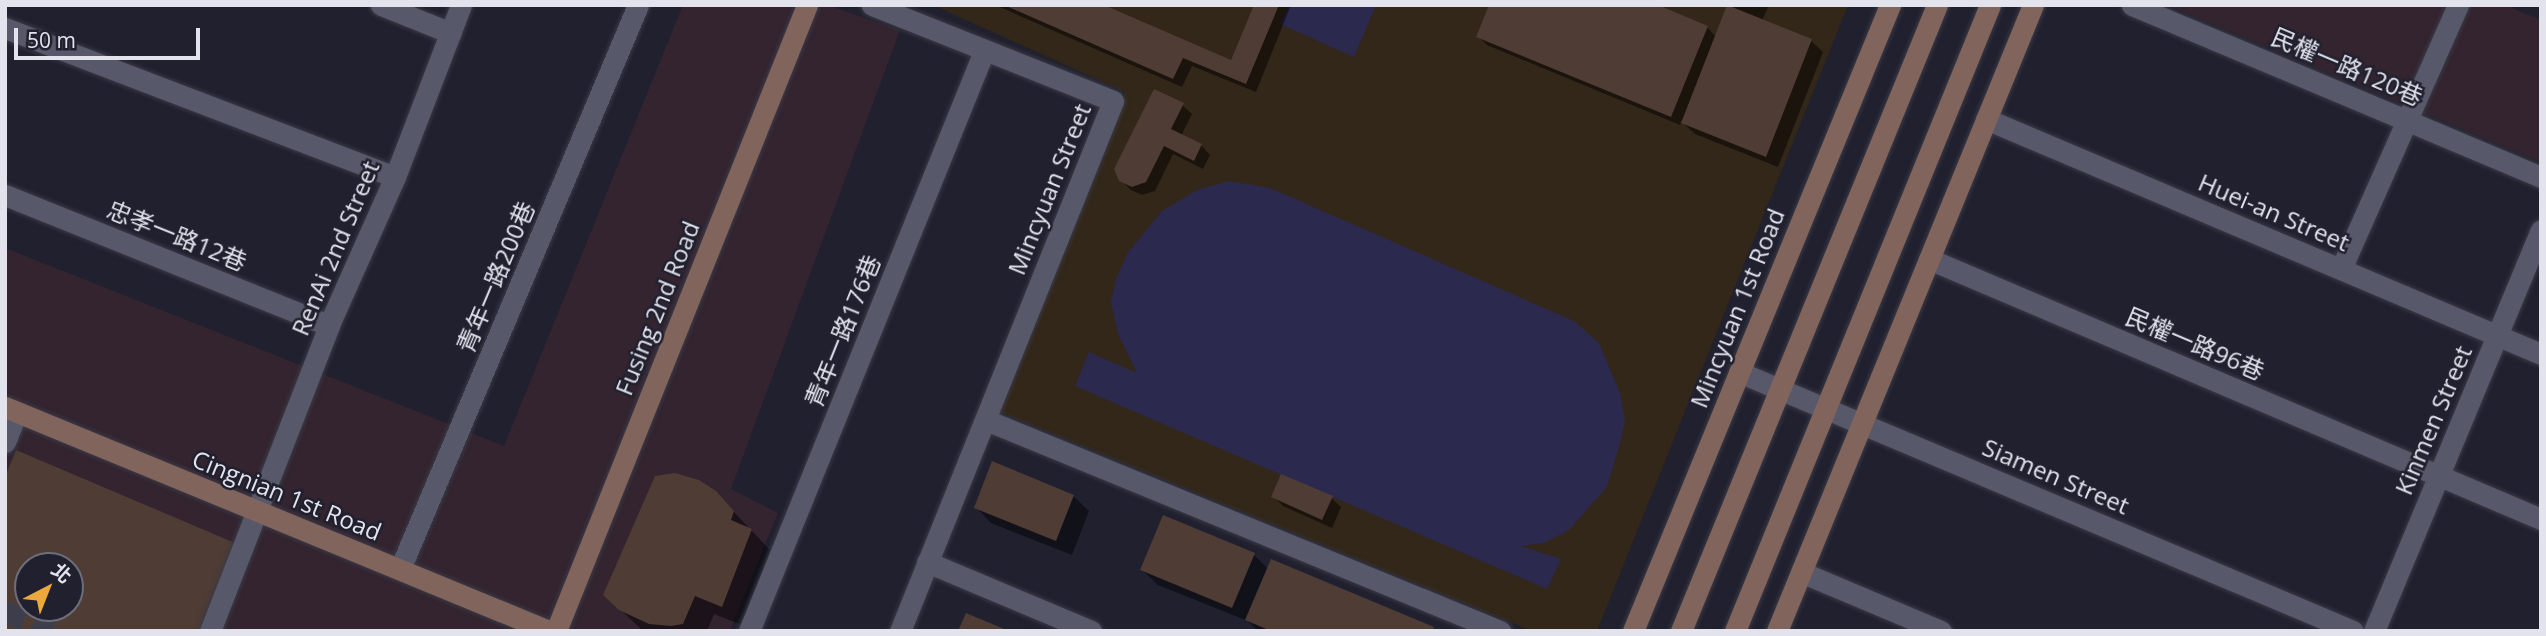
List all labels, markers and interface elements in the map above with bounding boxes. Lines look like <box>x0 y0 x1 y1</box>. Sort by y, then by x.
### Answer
scale bar <box>18 14 203 58</box>
street label: 民權一路120巷 <box>2267 21 2427 111</box>
text: 50 m <box>27 26 76 54</box>
street label: Mincyuan Street <box>1002 99 1096 279</box>
street label: RenAi 2nd Street <box>285 156 385 340</box>
street label: Huei-an Street <box>2194 167 2354 257</box>
street label: 忠孝一路12巷 <box>103 194 251 276</box>
street label: 青年一路200巷 <box>450 197 540 357</box>
street label: Mincyuan 1st Road <box>1684 204 1790 412</box>
street label: Fusing 2nd Road <box>609 217 705 399</box>
street label: 青年一路176巷 <box>798 251 886 411</box>
street label: 民權一路96巷 <box>2122 301 2268 385</box>
street label: Kinmen Street <box>2389 341 2477 499</box>
street label: Siamen Street <box>1978 432 2134 520</box>
street label: Cingnian 1st Road <box>188 444 386 546</box>
north arrow <box>14 552 84 622</box>
text: 北 <box>46 557 77 589</box>

